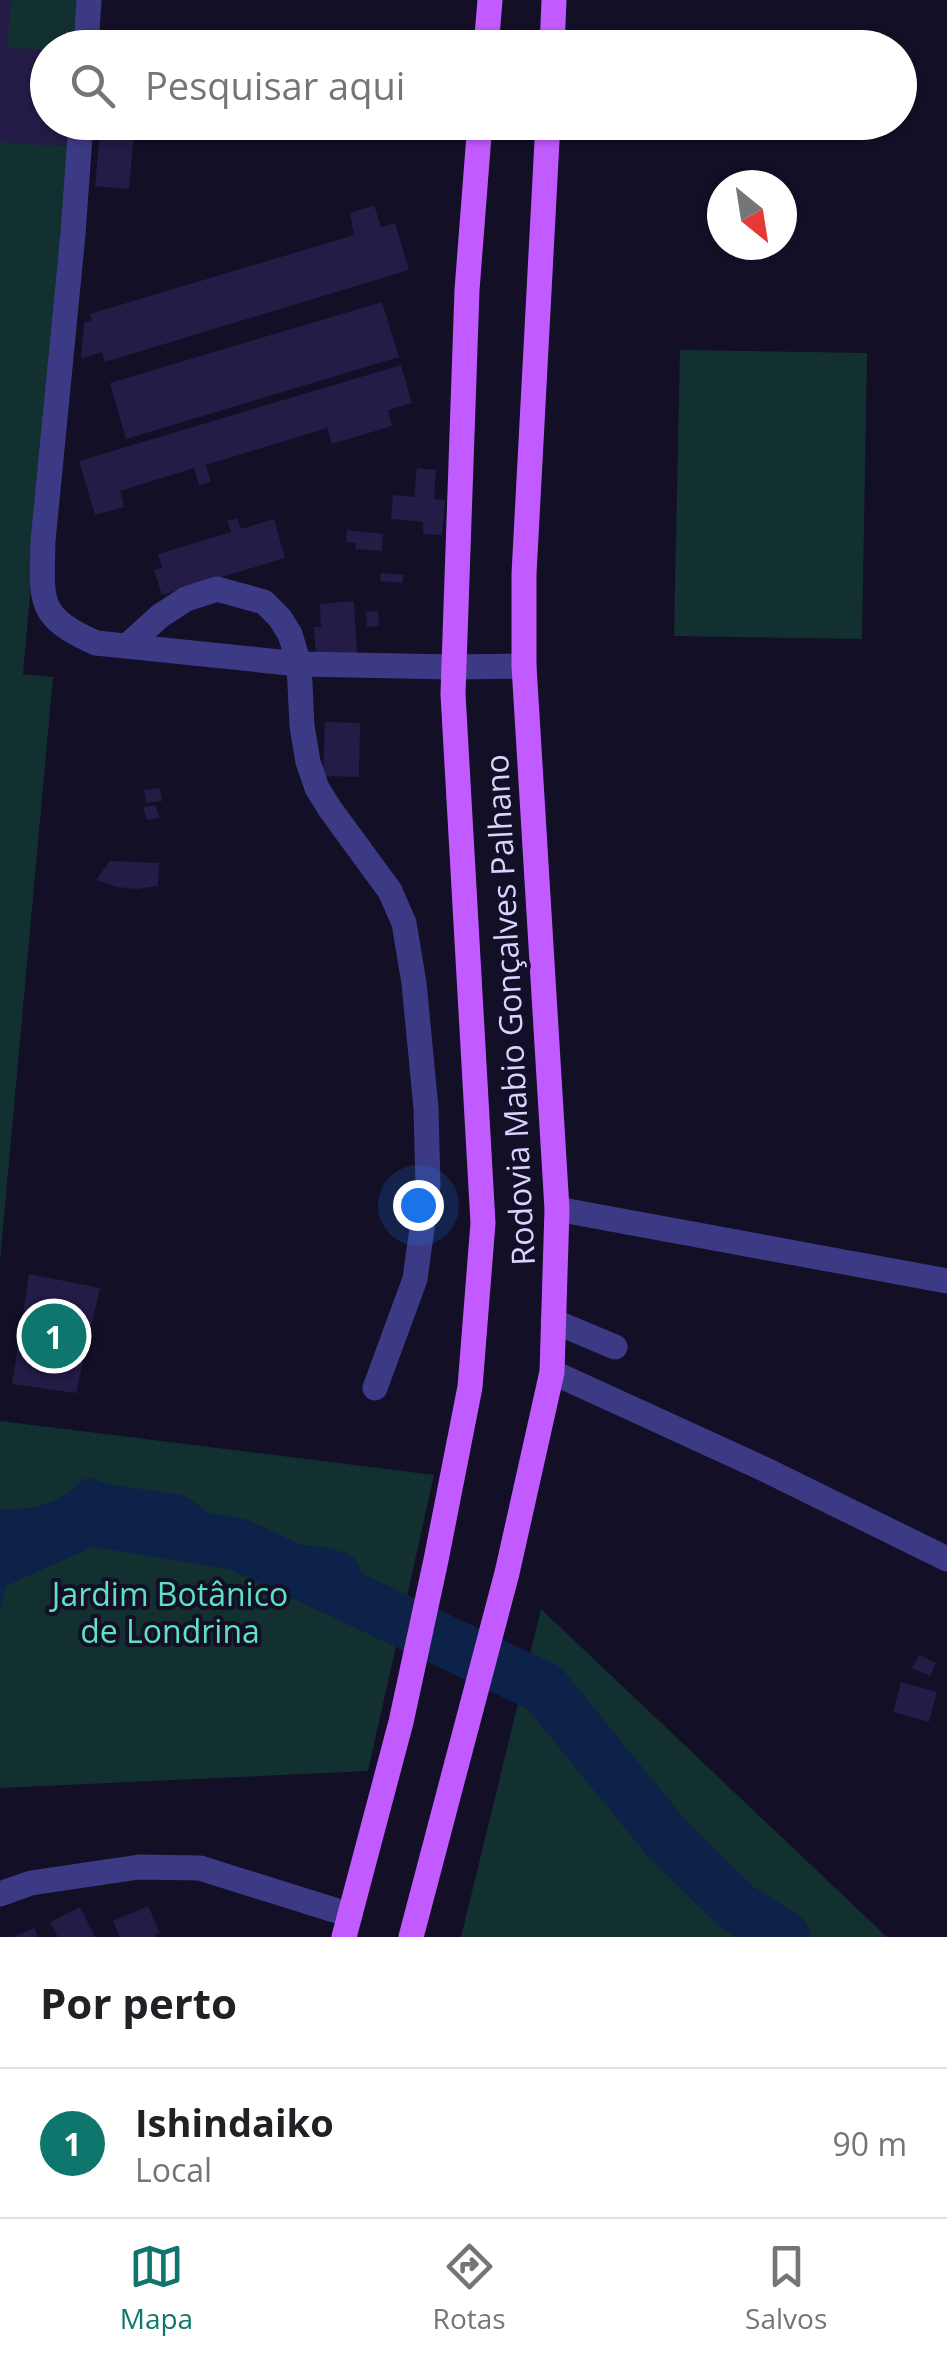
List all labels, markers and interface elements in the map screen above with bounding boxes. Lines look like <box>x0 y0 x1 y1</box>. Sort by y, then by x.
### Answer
search box <box>30 30 917 140</box>
icon: search <box>65 58 120 113</box>
text: Pesquisar aqui <box>145 59 405 111</box>
north arrow <box>707 170 797 260</box>
street label: Rodovia Mabio Gonçalves Palhano <box>474 753 544 1267</box>
your location <box>393 1180 444 1231</box>
pin: 1 <box>22 1298 86 1374</box>
park label: Jardim Botânico de Londrina <box>49 1572 288 1652</box>
text: Por perto <box>40 1974 237 2031</box>
text: Ishindaiko <box>135 2096 334 2148</box>
text: 1 <box>63 2122 82 2165</box>
text: 90 m <box>832 2122 907 2165</box>
text: Local <box>135 2148 212 2191</box>
tab: Mapa <box>120 2239 193 2337</box>
tab: Rotas <box>433 2239 506 2337</box>
tab: Salvos <box>745 2239 827 2337</box>

